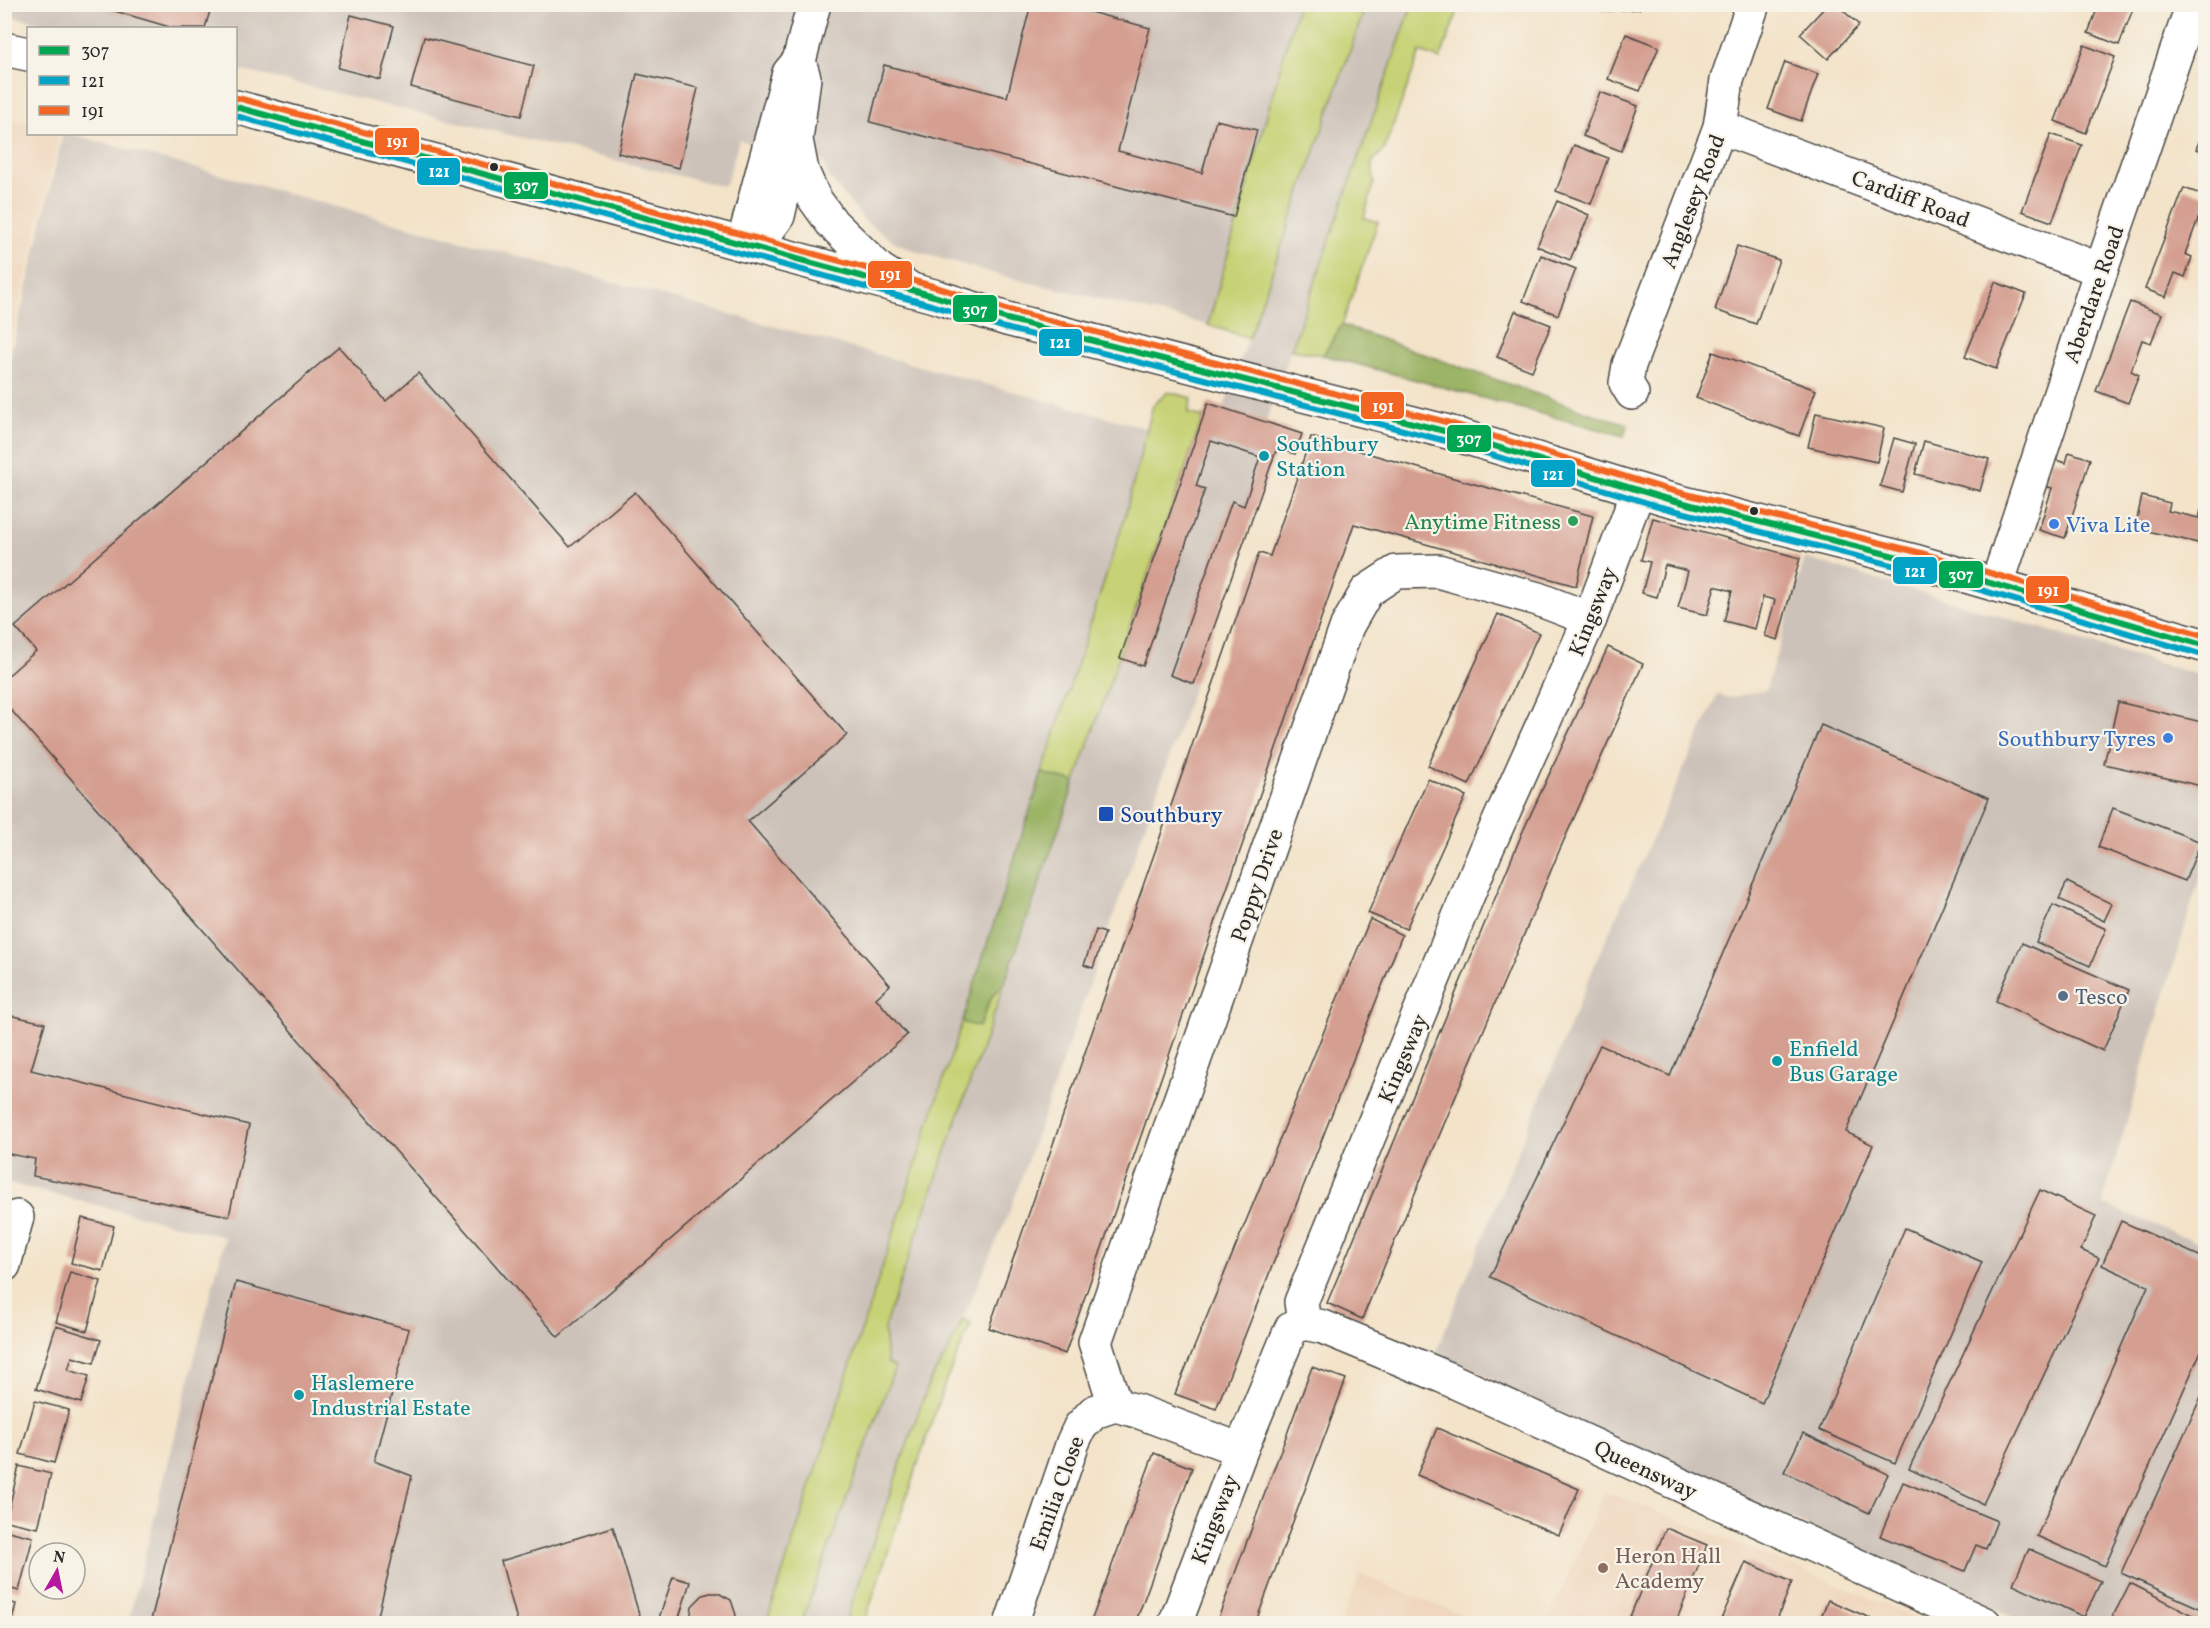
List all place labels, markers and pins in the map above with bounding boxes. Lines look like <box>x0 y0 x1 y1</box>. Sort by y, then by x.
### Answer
unlabelled marker <box>488 161 500 173</box>
place label: Southbury Station <box>1276 430 1379 486</box>
marker: Southbury Station <box>1257 449 1271 463</box>
unlabelled marker <box>1748 505 1760 517</box>
place label: Anytime Fitness <box>1404 508 1561 539</box>
place label: Viva Lite <box>2066 511 2150 542</box>
marker: Anytime Fitness <box>1566 514 1580 528</box>
marker: Viva Lite <box>2047 517 2061 531</box>
place label: Southbury Tyres <box>1998 725 2156 756</box>
marker: Southbury Tyres <box>2161 731 2175 745</box>
place label: Southbury <box>1120 801 1223 832</box>
marker: Southbury <box>1097 805 1115 823</box>
place label: Tesco <box>2075 983 2128 1014</box>
marker: Tesco <box>2056 989 2070 1003</box>
place label: Enfield Bus Garage <box>1789 1035 1898 1091</box>
marker: Enfield Bus Garage <box>1770 1054 1784 1068</box>
place label: Haslemere Industrial Estate <box>311 1369 471 1425</box>
marker: Haslemere Industrial Estate <box>292 1388 306 1402</box>
place label: Heron Hall Academy <box>1615 1542 1721 1598</box>
marker: Heron Hall Academy <box>1596 1561 1610 1575</box>

